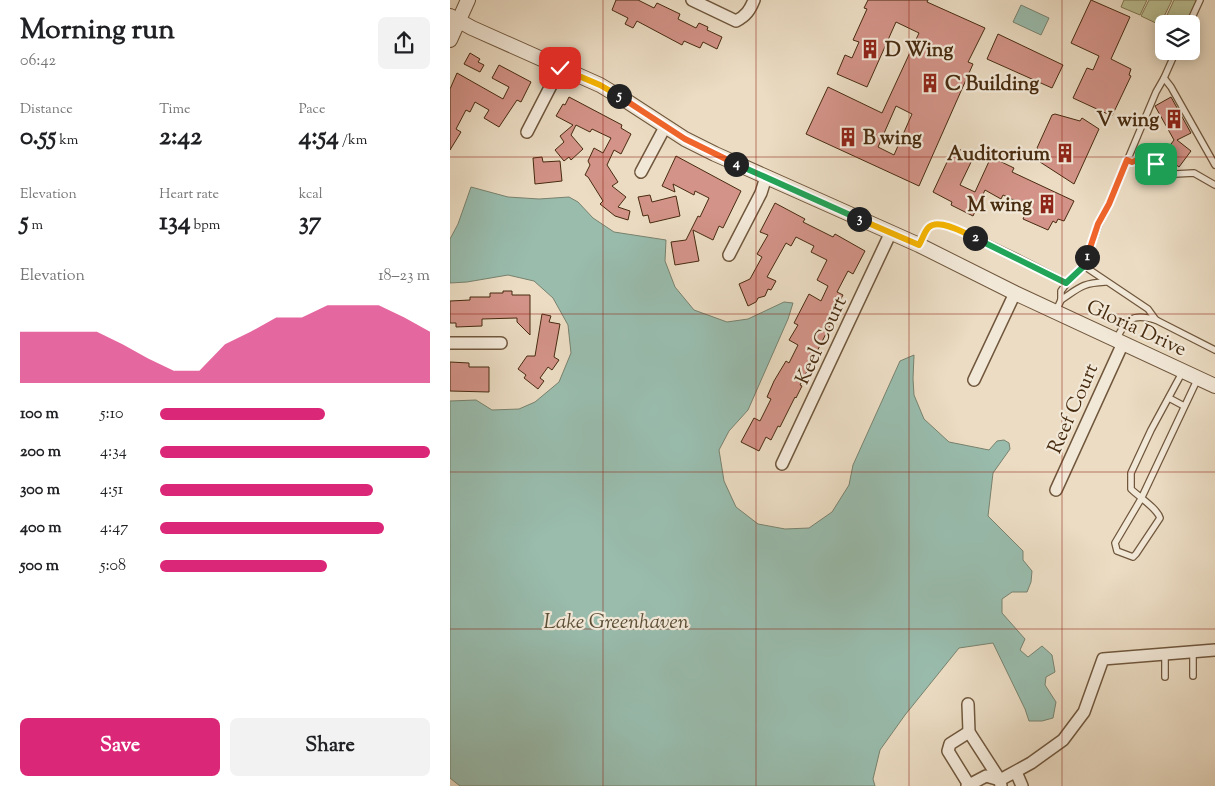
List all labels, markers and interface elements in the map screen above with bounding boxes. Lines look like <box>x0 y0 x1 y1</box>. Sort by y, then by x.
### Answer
text: Morning run <box>20 11 175 51</box>
map controls <box>1155 15 1200 60</box>
button: layers <box>1155 15 1200 60</box>
button: share <box>378 17 430 69</box>
place label: D Wing <box>885 37 953 66</box>
building icon: D Wing <box>859 38 881 60</box>
pin <box>539 47 581 89</box>
text: 06:42 <box>20 50 56 73</box>
icon: check <box>546 54 574 82</box>
place label: C Building <box>945 71 1039 100</box>
building icon: C Building <box>919 72 941 94</box>
pin: 5 <box>606 84 632 108</box>
text: 5 <box>617 86 622 106</box>
text: Distance <box>20 100 73 120</box>
text: Time <box>159 100 190 120</box>
text: Pace <box>299 100 325 120</box>
place label: V wing <box>1097 107 1159 136</box>
building icon: V wing <box>1163 108 1185 130</box>
text: 0.55 <box>20 120 56 156</box>
text: 2:42 <box>159 120 202 156</box>
text: 4:54 <box>299 120 339 156</box>
place label: B wing <box>863 125 922 154</box>
building icon: B wing <box>837 126 859 148</box>
text: km <box>56 131 78 151</box>
text: /km <box>339 131 367 151</box>
place label: Auditorium <box>947 141 1050 170</box>
building icon: Auditorium <box>1054 142 1076 164</box>
pin <box>1135 143 1177 185</box>
icon: arrive <box>1142 150 1170 178</box>
pin: 4 <box>724 152 748 176</box>
text: 4 <box>733 154 740 174</box>
text: Elevation <box>20 185 77 205</box>
text: Heart rate <box>159 185 219 205</box>
text: kcal <box>299 185 323 205</box>
place label: M wing <box>967 192 1032 221</box>
building icon: M wing <box>1036 193 1058 215</box>
text: 5 <box>20 205 29 241</box>
text: 134 <box>159 205 191 241</box>
text: 37 <box>299 205 321 241</box>
pin: 3 <box>846 206 872 232</box>
text: 3 <box>857 209 862 229</box>
text: m <box>29 216 43 236</box>
text: bpm <box>191 216 220 236</box>
pin: 2 <box>962 226 988 250</box>
text: 2 <box>972 228 979 248</box>
pin: 1 <box>1074 244 1100 270</box>
text: 1 <box>1085 247 1090 267</box>
text: Elevation <box>20 265 85 288</box>
text: 18–23 m <box>378 265 430 288</box>
street label: Keel Court <box>789 292 855 390</box>
street label: Gloria Drive <box>1081 293 1191 365</box>
street label: Reef Court <box>1042 359 1107 459</box>
text: 100 m <box>20 403 59 426</box>
text: 5:10 <box>100 403 123 426</box>
text: 200 m <box>20 441 61 464</box>
text: 4:34 <box>100 441 127 464</box>
text: 300 m <box>20 479 60 502</box>
text: 4:51 <box>100 479 123 502</box>
text: 400 m <box>20 517 62 540</box>
text: 4:47 <box>100 517 128 540</box>
text: 500 m <box>20 555 59 578</box>
text: 5:08 <box>100 555 126 578</box>
water label: Lake Greenhaven <box>543 608 689 638</box>
button: Save <box>20 718 220 776</box>
button: Share <box>230 718 430 776</box>

